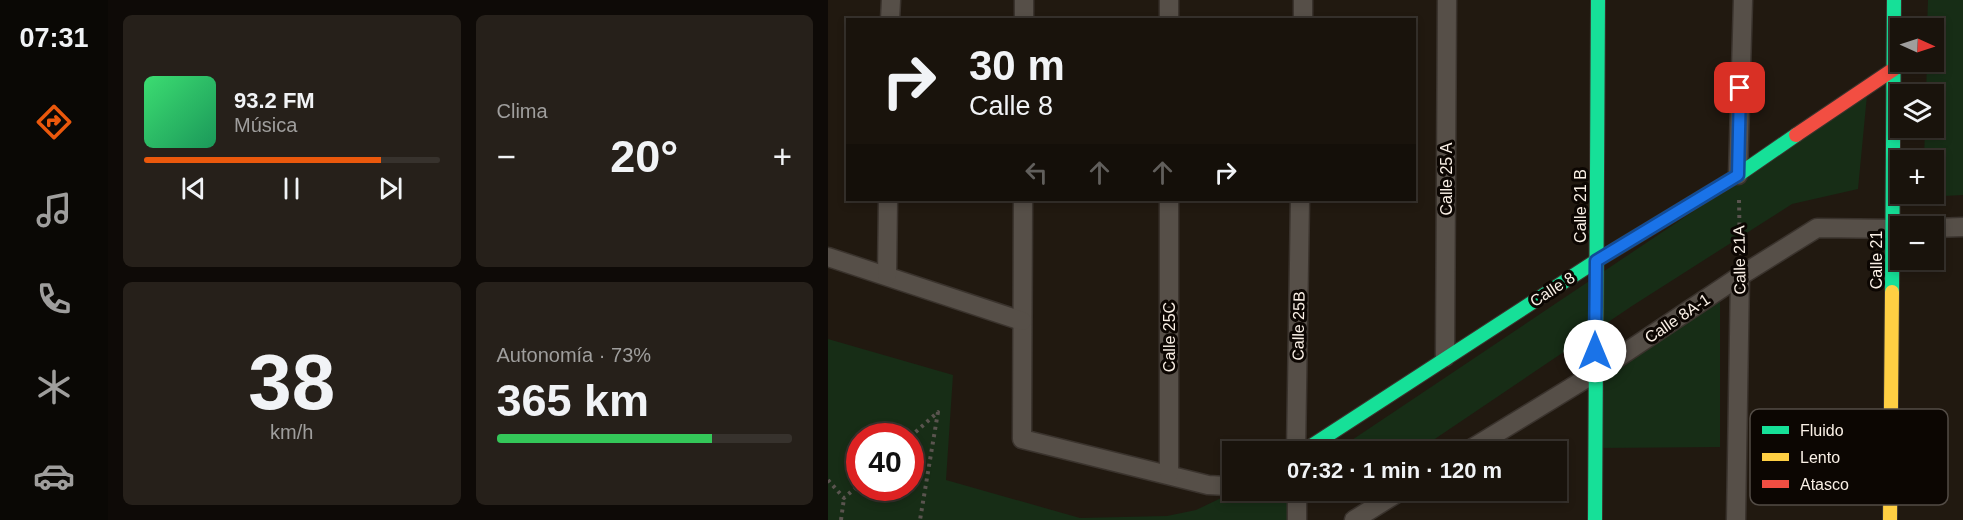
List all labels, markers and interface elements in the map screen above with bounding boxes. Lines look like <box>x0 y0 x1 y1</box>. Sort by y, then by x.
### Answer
north arrow <box>1890 18 1944 72</box>
map controls <box>1890 18 1944 270</box>
text: 07:31 <box>19 23 89 53</box>
icon: right <box>870 42 948 120</box>
text: 30 m <box>969 42 1065 89</box>
pin <box>1714 62 1765 113</box>
icon: arrive <box>1723 71 1756 104</box>
button: layers <box>1890 84 1944 138</box>
text: 93.2 FM <box>234 88 315 113</box>
text: Calle 8 <box>969 91 1053 121</box>
text: Clima <box>497 100 548 122</box>
icon: directions <box>33 101 75 143</box>
text: Música <box>234 114 297 136</box>
text: 20° <box>610 131 678 182</box>
text: − <box>497 138 516 175</box>
text: + <box>773 138 792 175</box>
street label: Calle 25 A <box>1438 142 1455 215</box>
button: + <box>1890 150 1944 204</box>
icon: left <box>1020 156 1053 189</box>
icon: ahead <box>1083 156 1116 189</box>
icon: ahead <box>1146 156 1179 189</box>
icon: right <box>1209 156 1242 189</box>
street label: Calle 21 B <box>1572 169 1589 243</box>
icon: previous <box>177 172 210 205</box>
icon: pause <box>275 172 308 205</box>
icon: next <box>374 172 407 205</box>
icon: music <box>33 189 75 231</box>
button: − <box>1890 216 1944 270</box>
street label: Calle 21A <box>1730 225 1749 295</box>
street label: Calle 21 <box>1868 231 1885 289</box>
street label: Calle 8 <box>1527 269 1578 310</box>
icon: phone <box>33 278 75 320</box>
street label: Calle 8A-1 <box>1642 290 1713 346</box>
street label: Calle 25B <box>1289 291 1308 361</box>
street label: Calle 25C <box>1161 302 1178 372</box>
position arrow <box>1563 319 1627 383</box>
text: 38 <box>248 338 335 426</box>
text: Autonomía · 73% <box>497 344 651 366</box>
icon: climate <box>33 366 75 408</box>
text: 365 km <box>497 375 649 426</box>
legend <box>1750 409 1948 505</box>
text: km/h <box>270 421 313 443</box>
text: Fluido <box>1800 422 1844 439</box>
speed limit sign: 40 <box>846 423 924 501</box>
text: Lento <box>1800 449 1840 466</box>
icon: car <box>33 455 75 497</box>
text: 07:32 · 1 min · 120 m <box>1287 458 1502 483</box>
text: Atasco <box>1800 476 1849 493</box>

